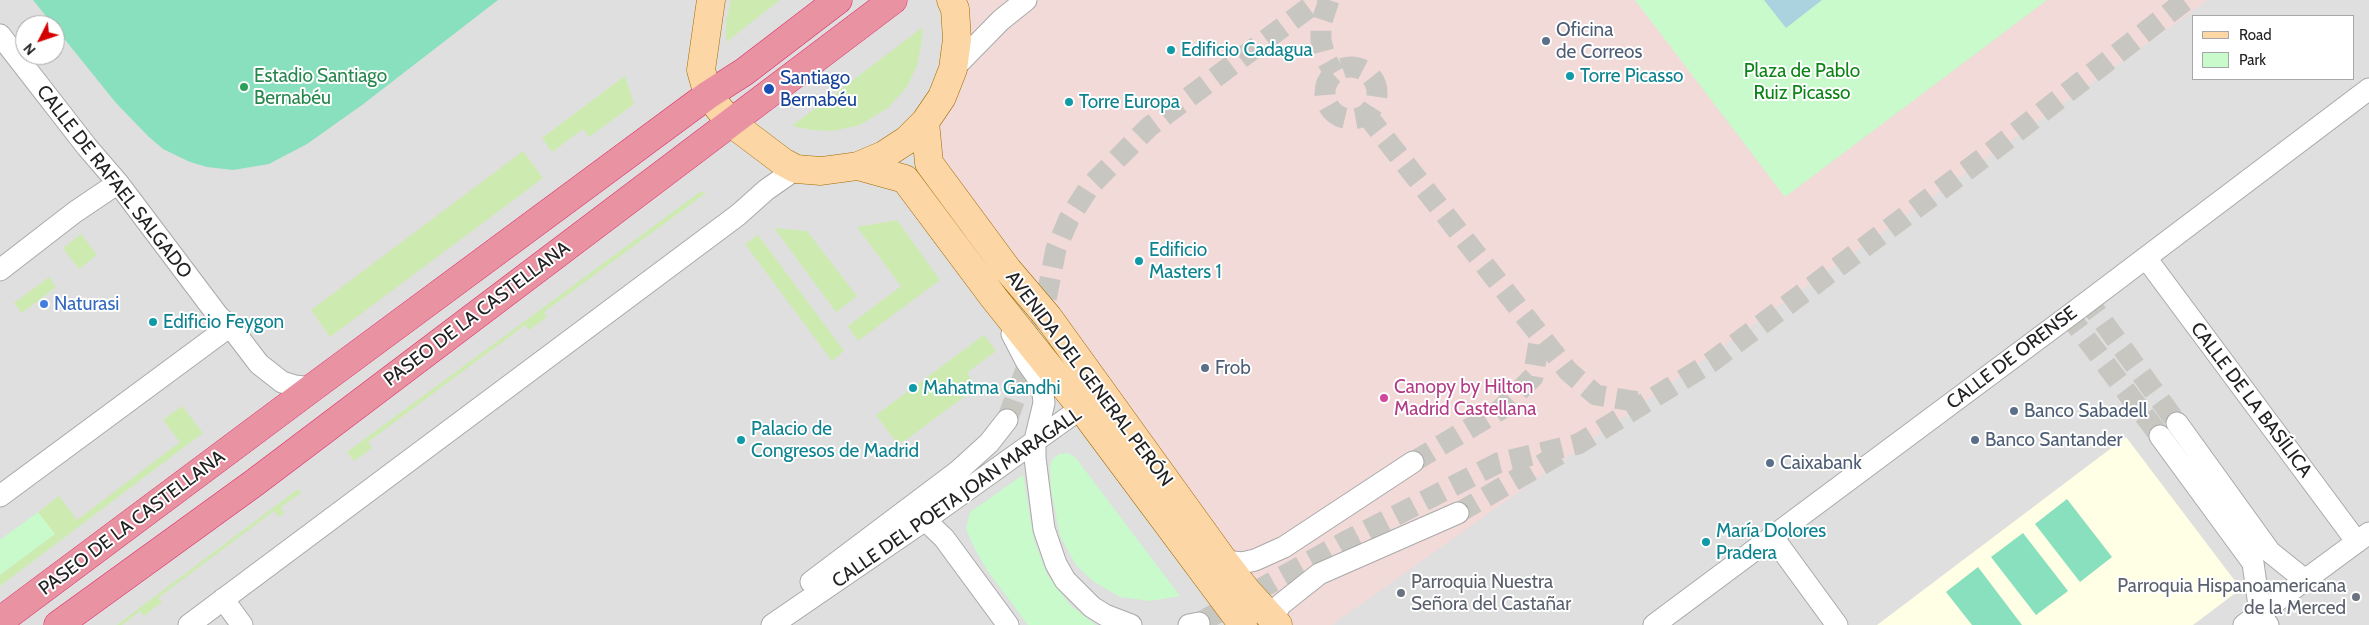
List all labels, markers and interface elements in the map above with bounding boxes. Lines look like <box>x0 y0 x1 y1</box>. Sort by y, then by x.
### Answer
north arrow <box>15 15 65 65</box>
legend <box>2192 15 2354 80</box>
place label: Oficina de Correos <box>1556 19 1642 63</box>
text: Road <box>2239 26 2272 44</box>
marker: Oficina de Correos <box>1540 35 1552 47</box>
place label: Edificio Cadagua <box>1181 39 1313 61</box>
text: N <box>19 40 39 59</box>
marker: Edificio Cadagua <box>1165 44 1177 56</box>
text: Park <box>2239 51 2266 69</box>
park label: Plaza de Pablo Ruiz Picasso <box>1744 60 1860 104</box>
place label: Estadio Santiago Bernabéu <box>254 65 387 109</box>
place label: Torre Picasso <box>1580 65 1684 87</box>
place label: Santiago Bernabéu <box>780 67 857 111</box>
marker: Torre Picasso <box>1564 70 1576 82</box>
street label: CALLE DE RAFAEL SALGADO <box>32 81 196 283</box>
marker: Estadio Santiago Bernabéu <box>238 81 250 93</box>
marker: Santiago Bernabéu <box>762 82 776 96</box>
place label: Torre Europa <box>1079 91 1180 113</box>
marker: Torre Europa <box>1063 96 1075 108</box>
street label: PASEO DE LA CASTELLANA <box>379 237 575 391</box>
place label: Edificio Masters 1 <box>1149 239 1222 283</box>
marker: Edificio Masters 1 <box>1133 255 1145 267</box>
street label: AVENIDA DEL GENERAL PERÓN <box>1001 267 1177 491</box>
place label: Naturasi <box>54 293 119 315</box>
marker: Naturasi <box>38 298 50 310</box>
street label: CALLE DE ORENSE <box>1942 302 2082 414</box>
place label: Edificio Feygon <box>163 311 284 333</box>
marker: Edificio Feygon <box>147 316 159 328</box>
street label: CALLE DE LA BASÍLICA <box>2185 318 2317 482</box>
place label: Frob <box>1215 357 1251 379</box>
marker: Frob <box>1199 362 1211 374</box>
place label: Canopy by Hilton Madrid Castellana <box>1394 376 1536 420</box>
place label: Mahatma Gandhi <box>923 377 1061 399</box>
marker: Mahatma Gandhi <box>907 382 919 394</box>
marker: Canopy by Hilton Madrid Castellana <box>1378 392 1390 404</box>
place label: Banco Sabadell <box>2024 400 2147 422</box>
street label: CALLE DEL POETA JOAN MARAGALL <box>828 403 1086 593</box>
marker: Banco Sabadell <box>2008 405 2020 417</box>
place label: Palacio de Congresos de Madrid <box>751 418 919 462</box>
place label: Banco Santander <box>1985 429 2122 451</box>
marker: Palacio de Congresos de Madrid <box>735 434 747 446</box>
marker: Banco Santander <box>1969 434 1981 446</box>
street label: PASEO DE LA CASTELLANA <box>34 446 230 600</box>
place label: Caixabank <box>1780 452 1862 474</box>
marker: Caixabank <box>1764 457 1776 469</box>
place label: María Dolores Pradera <box>1716 520 1826 564</box>
marker: María Dolores Pradera <box>1700 536 1712 548</box>
place label: Parroquia Nuestra Señora del Castañar <box>1411 571 1571 615</box>
place label: Parroquia Hispanoamericana de la Merced <box>2117 575 2346 619</box>
marker: Parroquia Nuestra Señora del Castañar <box>1395 587 1407 599</box>
marker: Parroquia Hispanoamericana de la Merced <box>2350 591 2362 603</box>

